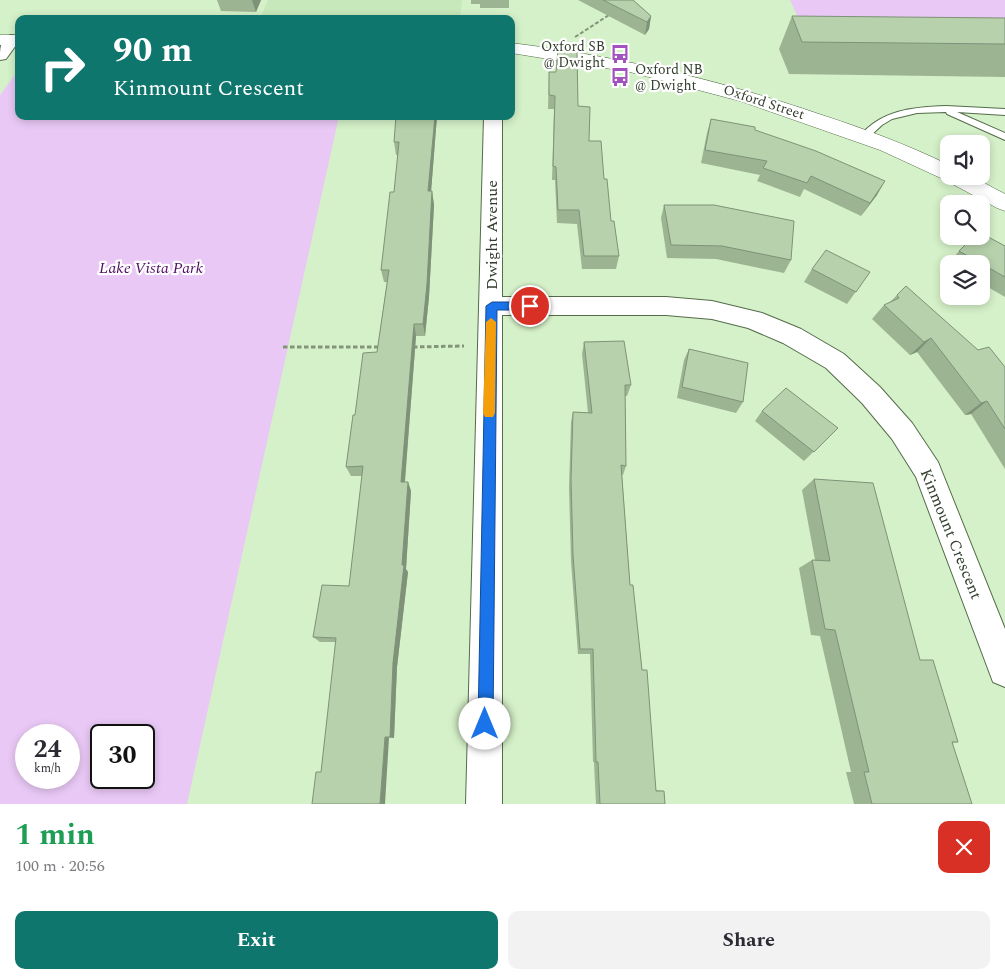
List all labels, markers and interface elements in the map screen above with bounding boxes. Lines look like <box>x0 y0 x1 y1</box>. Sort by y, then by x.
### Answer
text: 90 m <box>113 24 193 77</box>
icon: right <box>30 35 95 100</box>
place label: Oxford SB @ Dwight <box>541 36 605 73</box>
bus stop icon: Oxford SB @ Dwight <box>609 43 631 65</box>
place label: Oxford NB @ Dwight <box>635 59 703 96</box>
bus stop icon: Oxford NB @ Dwight <box>609 66 631 88</box>
text: Kinmount Crescent <box>113 72 304 105</box>
street label: Oxford Street <box>721 79 807 125</box>
map controls <box>940 135 990 305</box>
button: sound <box>940 135 990 185</box>
street label: Dwight Avenue <box>480 180 504 290</box>
button: search <box>940 195 990 245</box>
button: layers <box>940 255 990 305</box>
park label: Lake Vista Park <box>99 256 204 280</box>
pin <box>509 285 551 327</box>
icon: arrive <box>516 292 544 320</box>
street label: Kinmount Crescent <box>914 465 988 603</box>
position arrow <box>458 697 510 749</box>
speed limit sign: 30 <box>90 724 155 789</box>
text: 24 <box>33 731 62 769</box>
text: km/h <box>34 759 61 778</box>
text: 1 min <box>15 812 95 858</box>
button: close <box>938 821 990 873</box>
text: 100 m · 20:56 <box>15 854 105 878</box>
button: Exit <box>15 911 498 969</box>
button: Share <box>508 911 990 969</box>

